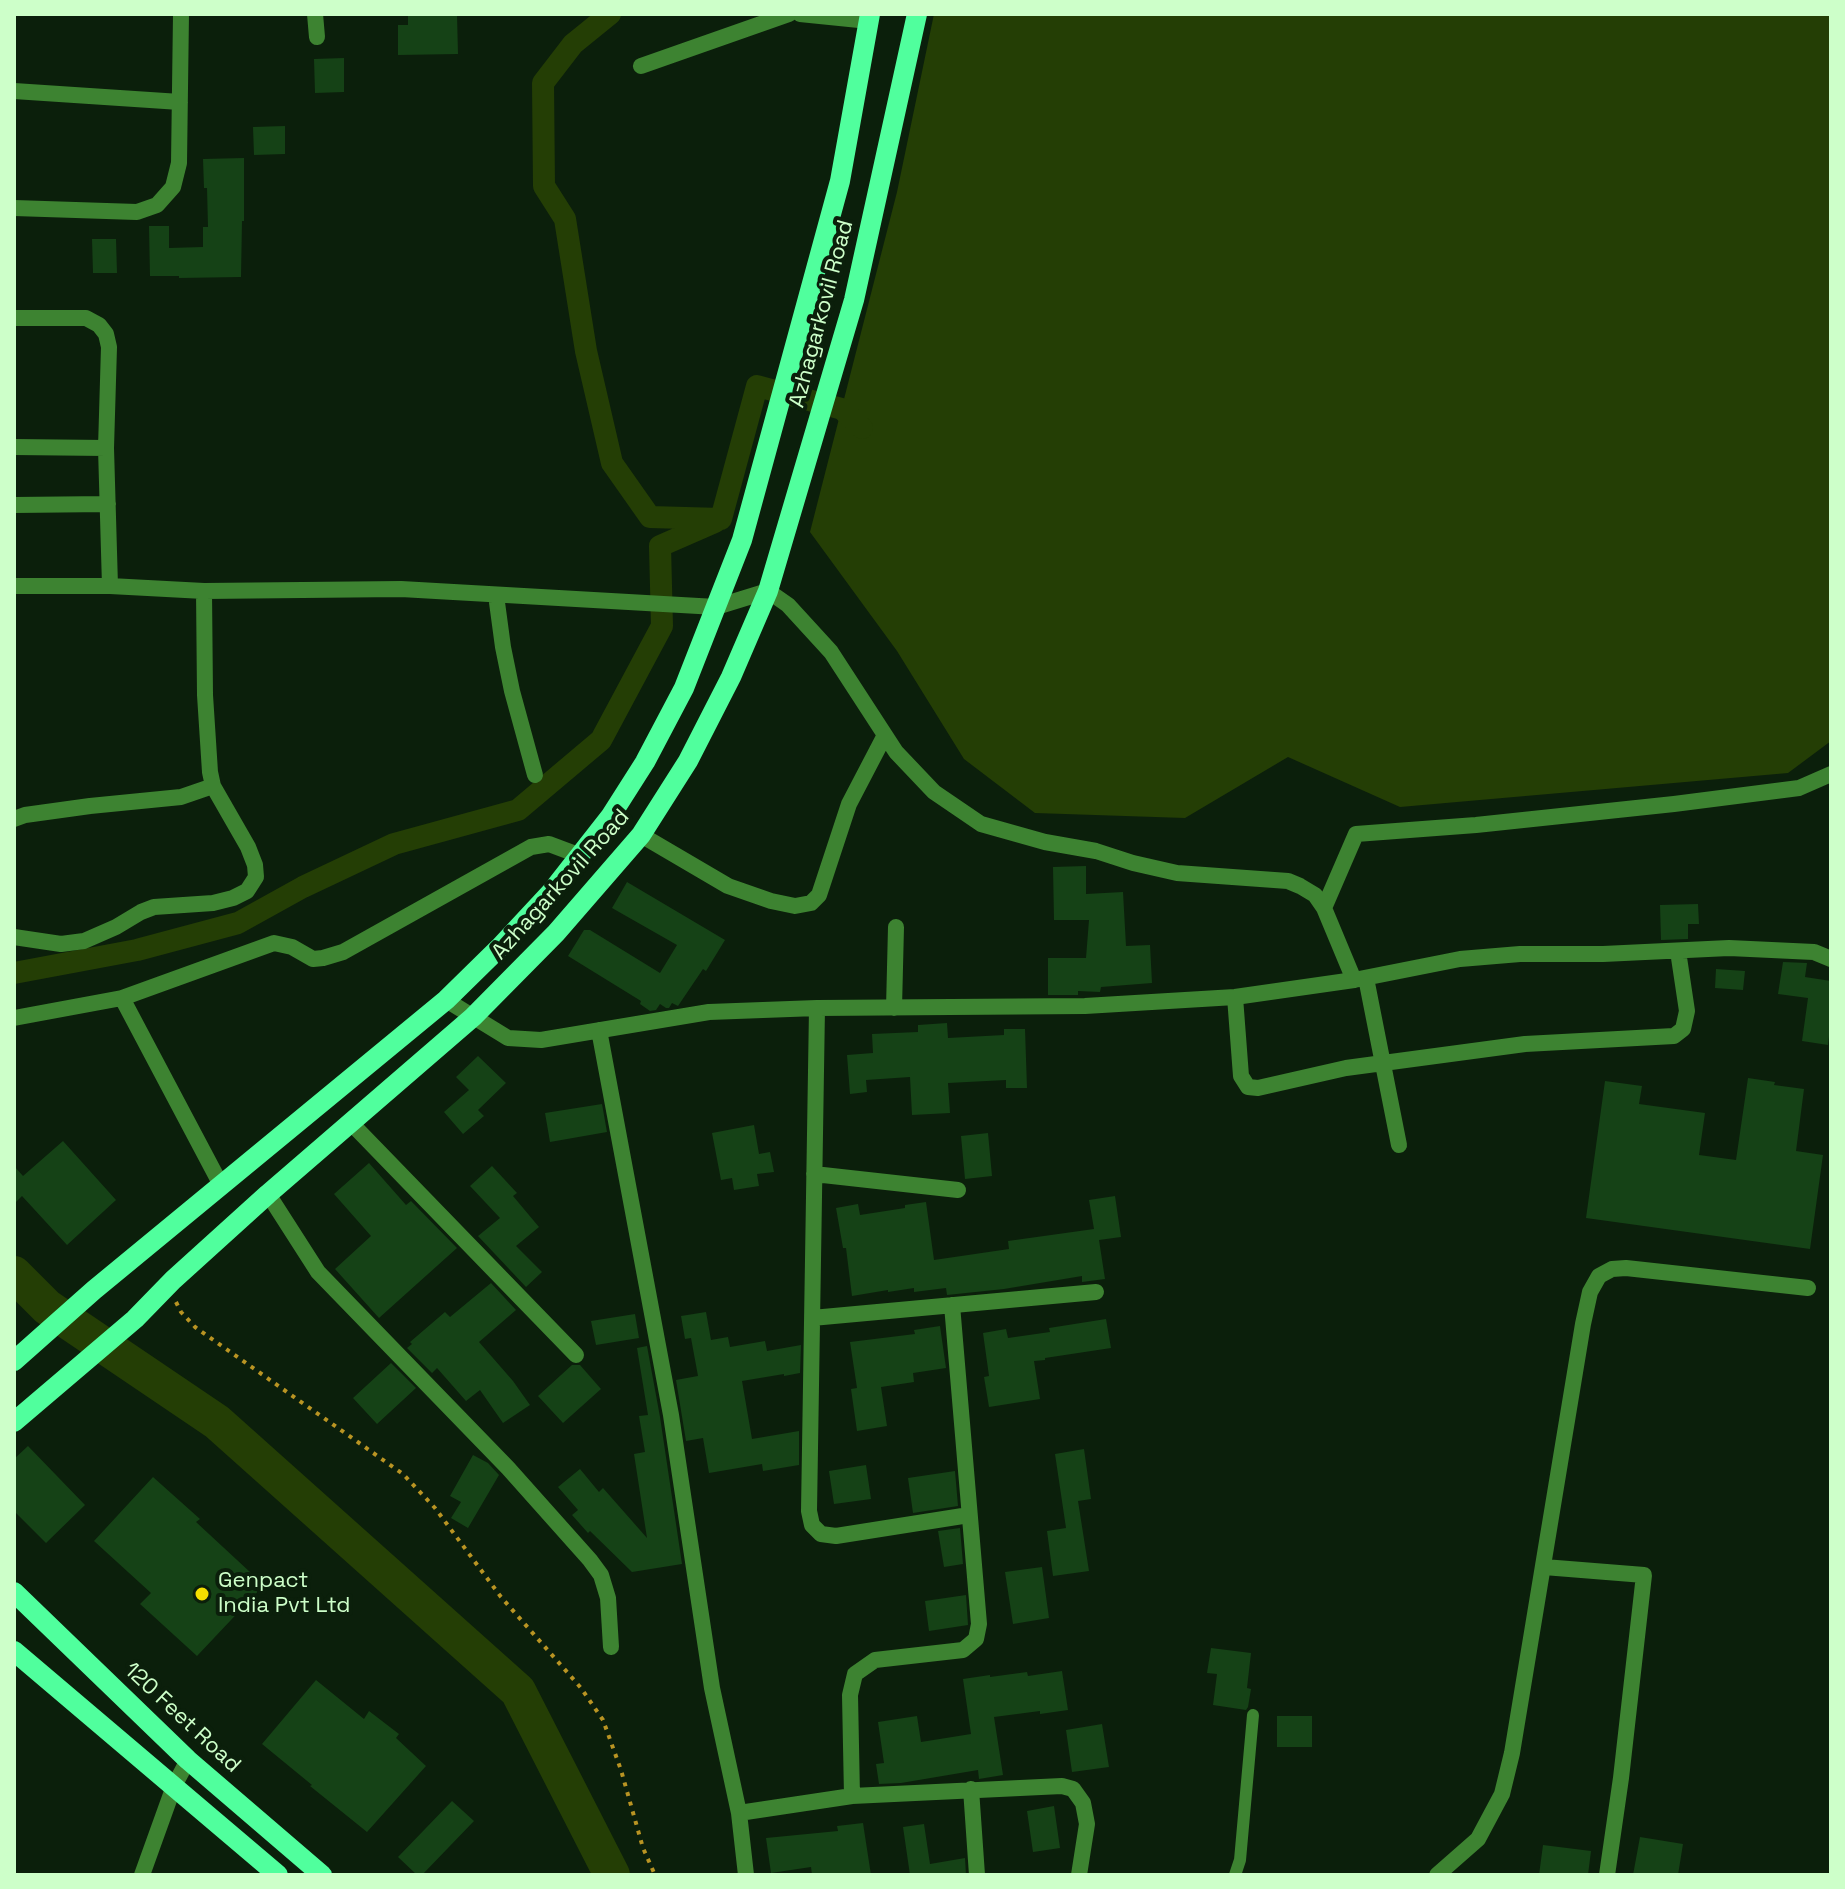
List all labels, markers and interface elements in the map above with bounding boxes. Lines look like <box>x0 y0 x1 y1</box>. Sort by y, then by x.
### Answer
street label: Azhagarkovil Road <box>784 217 860 411</box>
street label: Azhagarkovil Road <box>487 804 635 966</box>
place label: Genpact India Pvt Ltd <box>218 1568 351 1620</box>
marker: Genpact India Pvt Ltd <box>193 1585 211 1603</box>
street label: 120 Feet Road <box>118 1657 246 1779</box>

